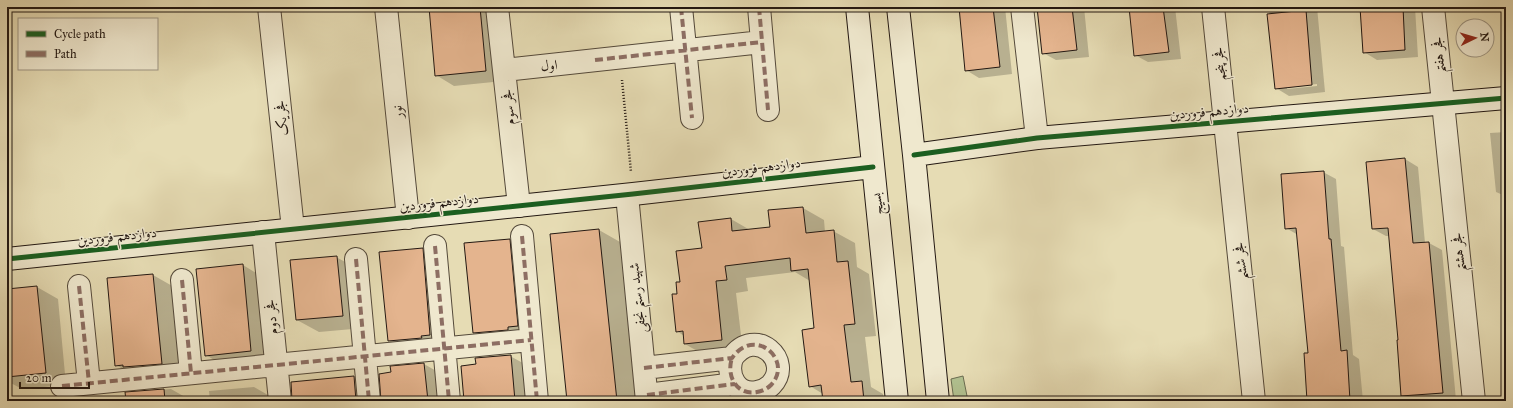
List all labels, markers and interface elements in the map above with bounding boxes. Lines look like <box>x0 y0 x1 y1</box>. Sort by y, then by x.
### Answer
legend <box>18 18 158 70</box>
north arrow <box>1455 18 1495 58</box>
text: Cycle path <box>54 27 106 41</box>
text: N <box>1478 32 1491 43</box>
street label: فجر هفتم <box>1428 36 1454 74</box>
street label: فجر پنجم <box>1209 46 1235 82</box>
text: Path <box>54 47 77 61</box>
street label: اول <box>540 56 558 75</box>
street label: فجر سوم <box>498 88 523 126</box>
street label: فجر یک <box>271 99 292 136</box>
street label: دوازدهم فروردین <box>1169 100 1250 128</box>
street label: نور <box>388 104 407 121</box>
street label: دوازدهم فروردین <box>720 154 802 186</box>
street label: دوازدهم فروردین <box>398 190 480 220</box>
street label: بسیج <box>868 192 891 216</box>
street label: دوازدهم فروردین <box>76 224 158 254</box>
street label: فجر هشتم <box>1448 231 1474 272</box>
street label: فجر ششم <box>1230 241 1256 281</box>
street label: شهید رستم نجفی <box>625 261 655 334</box>
street label: فجر دوم <box>261 298 286 335</box>
scale bar <box>20 364 89 390</box>
text: 20 m <box>26 371 52 385</box>

